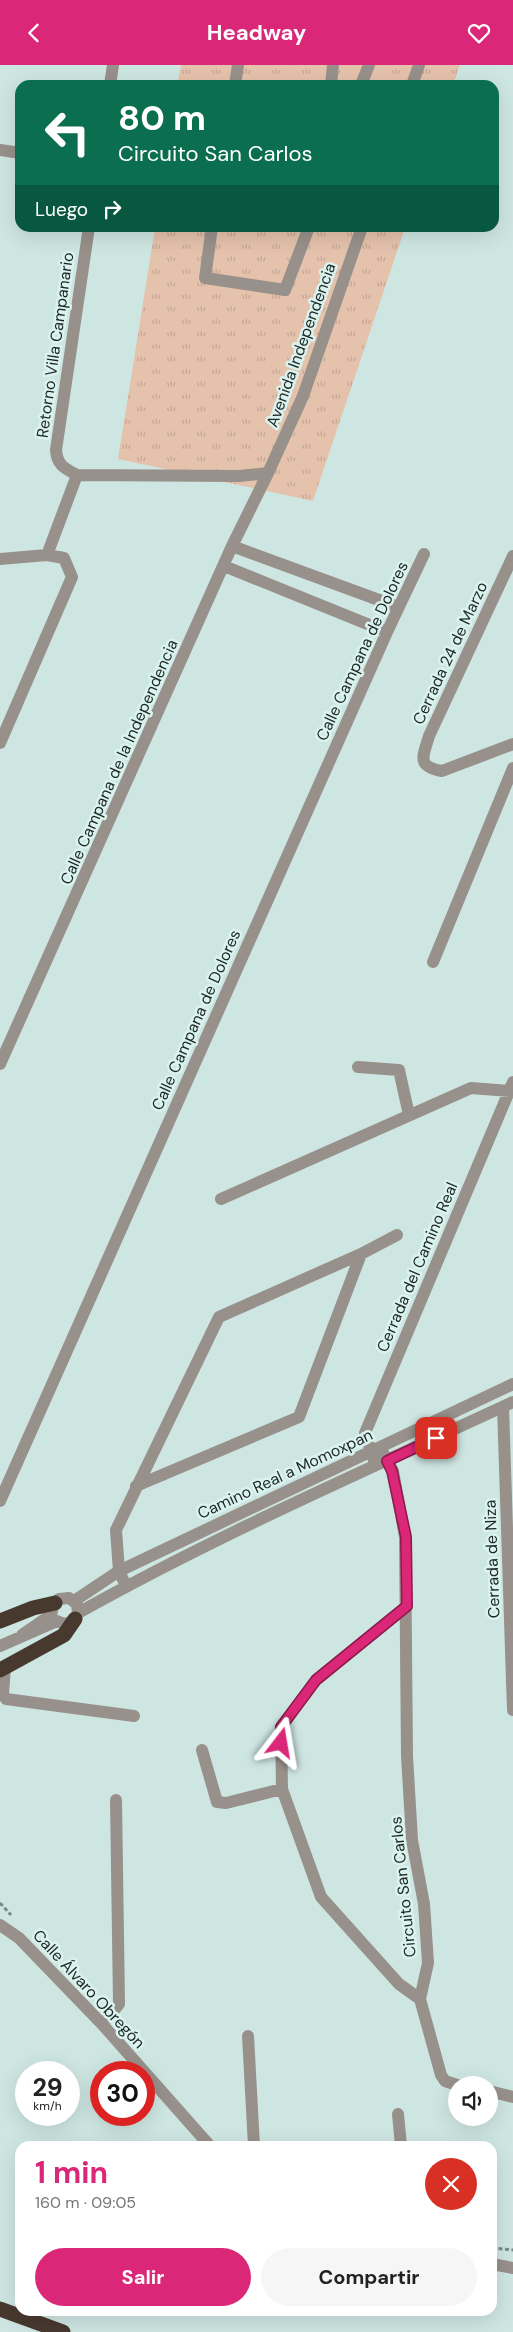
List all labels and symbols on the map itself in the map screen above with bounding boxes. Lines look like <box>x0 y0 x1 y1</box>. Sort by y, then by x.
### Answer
street label: Retorno Villa Campanario <box>32 251 78 439</box>
street label: Avenida Independencia <box>262 260 340 430</box>
street label: Calle Campana de Dolores <box>311 558 413 744</box>
street label: Cerrada 24 de Marzo <box>408 578 492 728</box>
street label: Calle Campana de la Independencia <box>55 636 183 888</box>
street label: Calle Campana de Dolores <box>147 926 245 1114</box>
street label: Cerrada del Camino Real <box>372 1179 462 1355</box>
pin <box>415 1417 457 1459</box>
street label: Camino Real a Momoxpan <box>194 1424 376 1524</box>
street label: Cerrada de Niza <box>479 1499 505 1619</box>
position arrow <box>254 1716 306 1768</box>
street label: Circuito San Carlos <box>385 1816 421 1958</box>
street label: Calle Álvaro Obregón <box>28 1925 150 2053</box>
speed limit sign: 30 <box>90 2061 155 2126</box>

